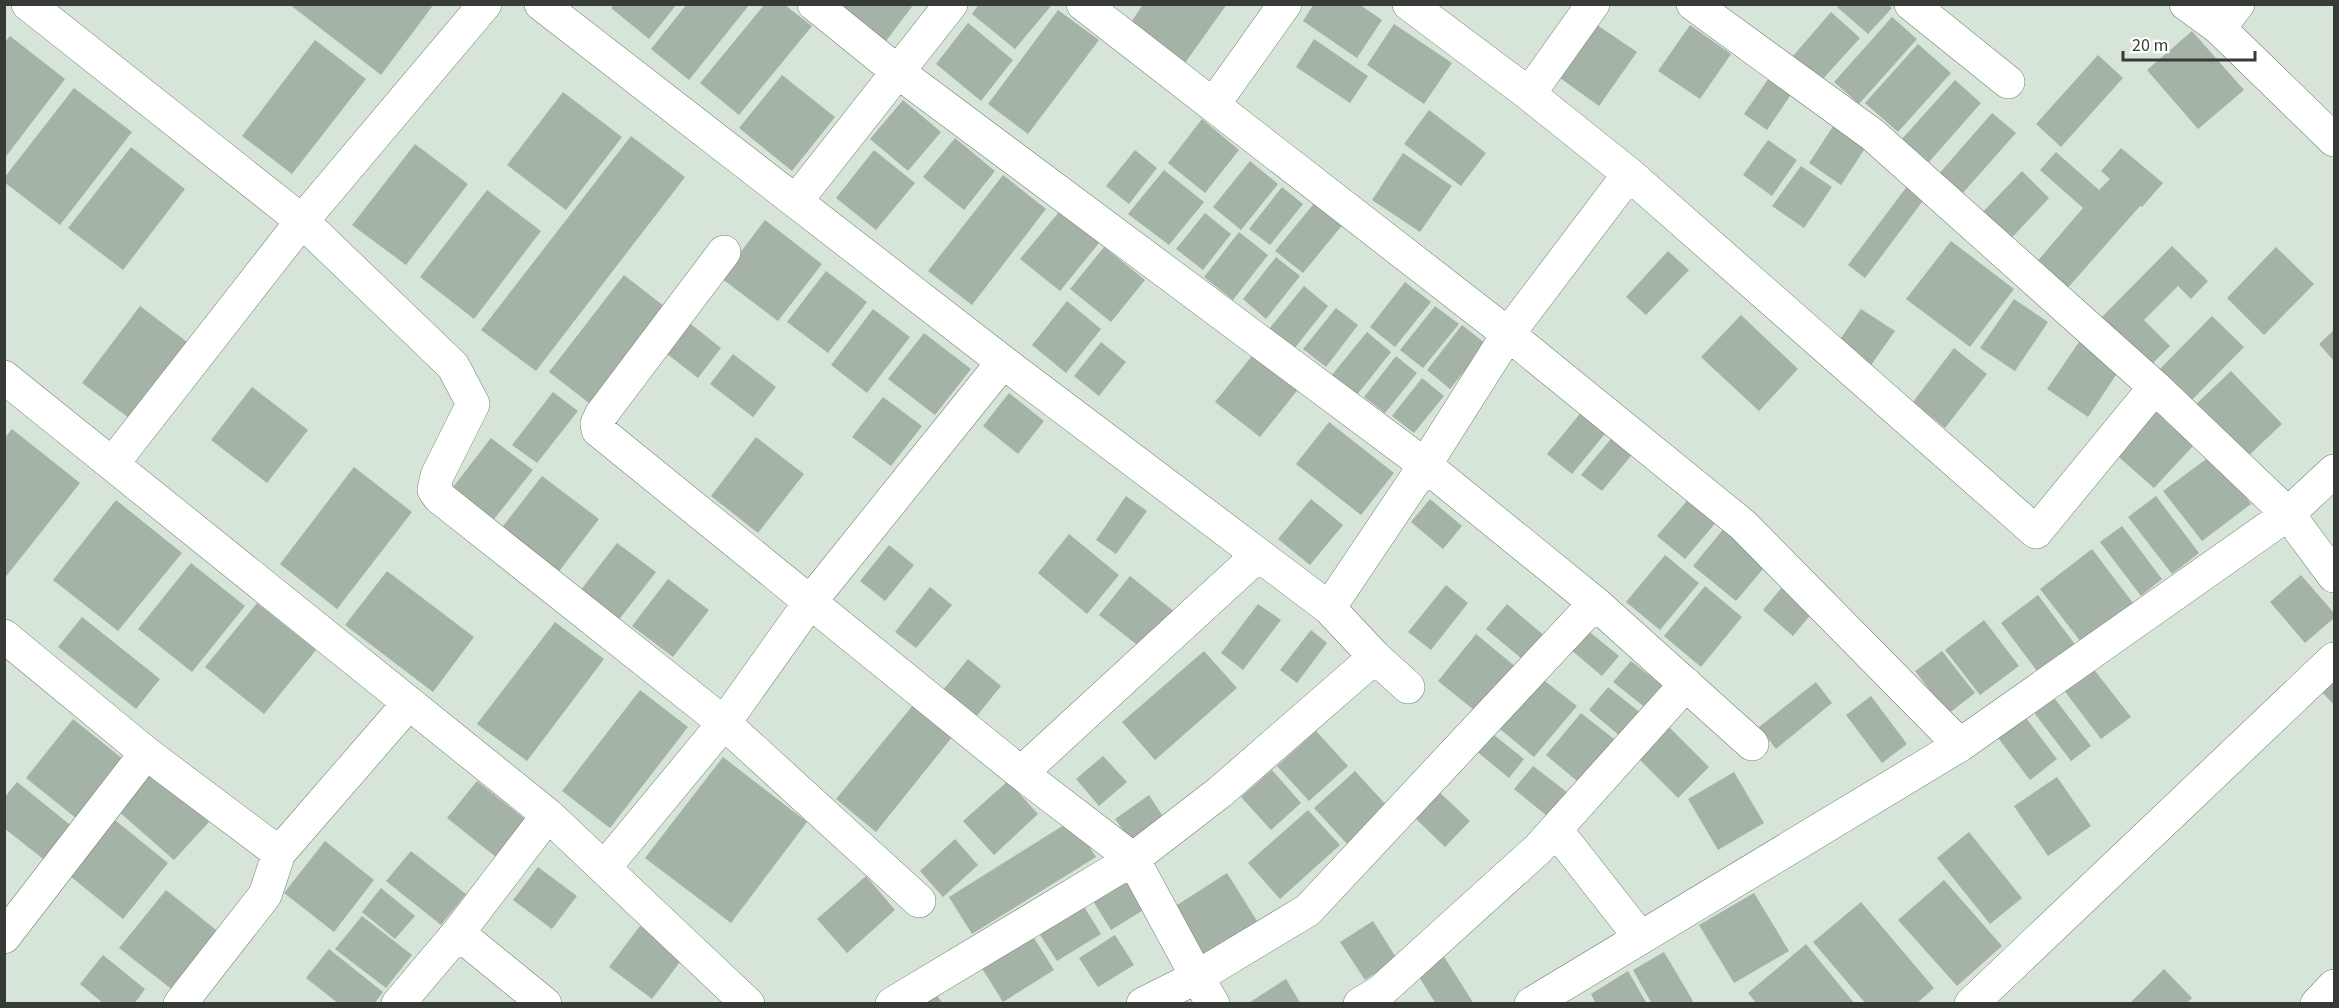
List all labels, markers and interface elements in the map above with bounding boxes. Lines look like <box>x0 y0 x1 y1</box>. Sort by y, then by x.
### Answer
scale bar <box>2123 24 2255 62</box>
text: 20 m <box>2132 33 2168 58</box>

